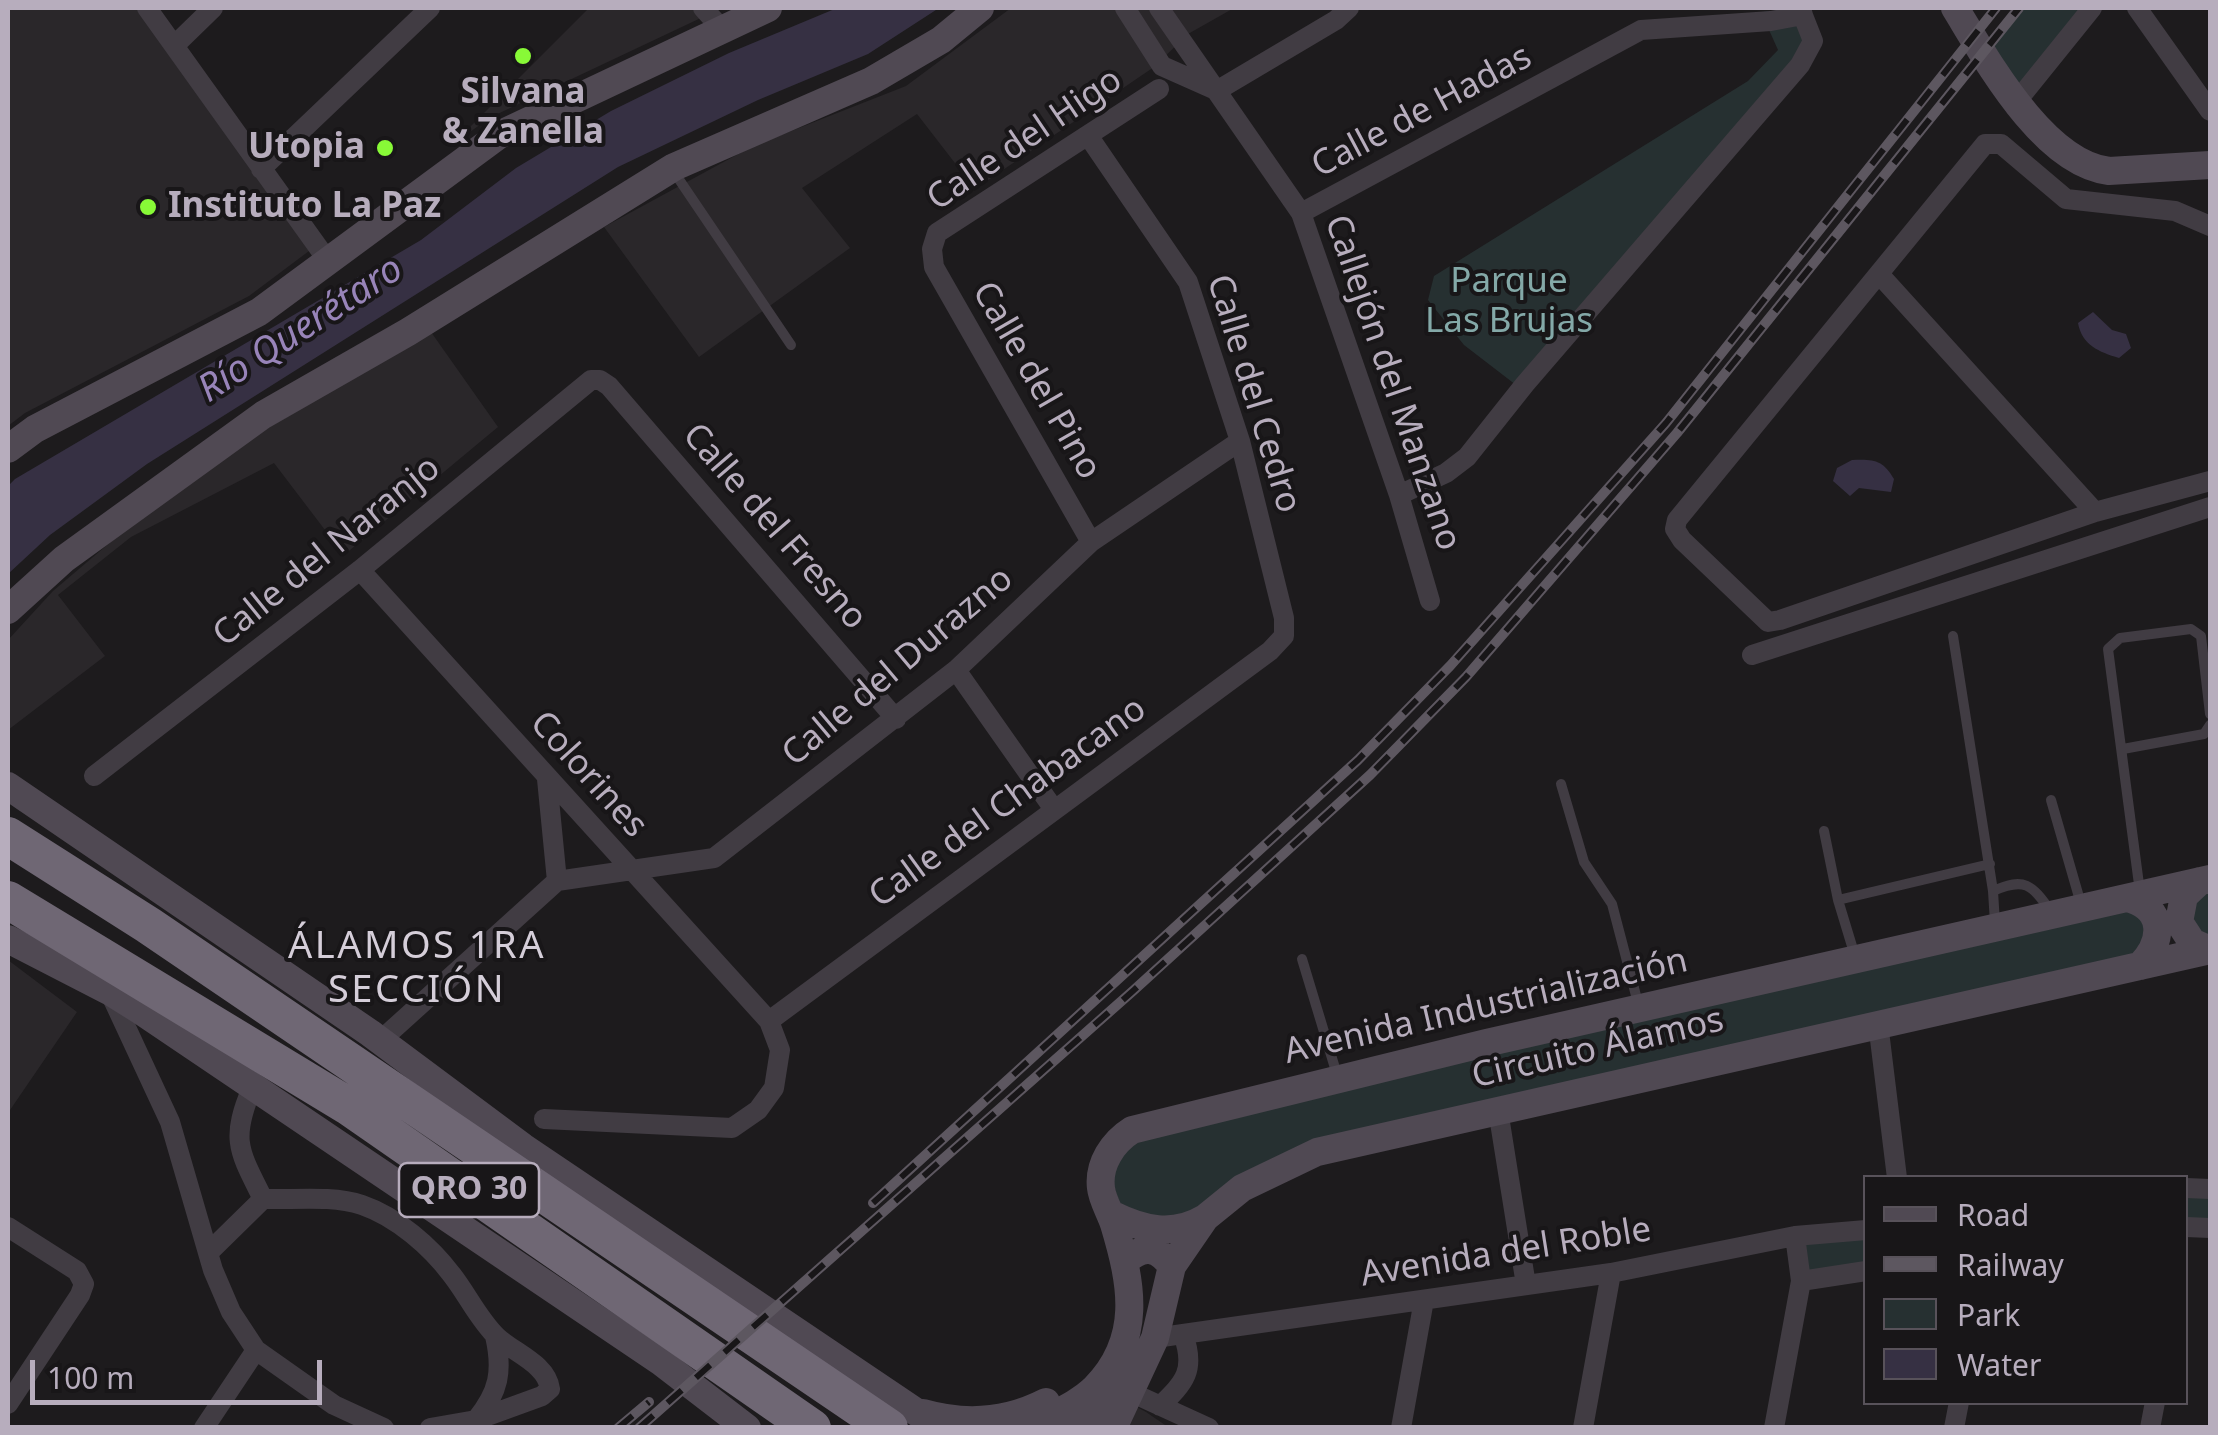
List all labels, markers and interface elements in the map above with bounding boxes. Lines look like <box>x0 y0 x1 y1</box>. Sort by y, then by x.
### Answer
street label: Calle de Hadas <box>1305 37 1539 187</box>
marker: Silvana & Zanella <box>512 45 534 67</box>
street label: Calle del Higo <box>920 59 1130 221</box>
place label: Silvana & Zanella <box>442 72 604 154</box>
place label: Utopia <box>248 127 365 169</box>
marker: Utopia <box>374 137 396 159</box>
place label: Instituto La Paz <box>168 186 441 228</box>
marker: Instituto La Paz <box>137 196 159 218</box>
street label: Callejón del Manzano <box>1315 210 1469 556</box>
water label: Río Querétaro <box>190 247 412 413</box>
park label: Parque Las Brujas <box>1425 261 1593 343</box>
street label: Calle del Cedro <box>1197 270 1309 518</box>
street label: Calle del Pino <box>963 275 1109 487</box>
street label: Calle del Fresno <box>673 415 875 639</box>
street label: Calle del Naranjo <box>205 448 449 656</box>
street label: Calle del Durazno <box>774 558 1022 776</box>
street label: Calle del Chabacano <box>861 688 1155 918</box>
street label: Colorines <box>520 703 656 847</box>
district label: ÁLAMOS 1RA SECCIÓN <box>288 924 546 1014</box>
street label: Avenida Industrialización <box>1280 940 1692 1074</box>
street label: Circuito Álamos <box>1468 1000 1728 1098</box>
road number: QRO 30 <box>399 1163 539 1217</box>
legend <box>1863 1175 2188 1405</box>
text: Road <box>1957 1194 2029 1235</box>
street label: Avenida del Roble <box>1358 1209 1654 1297</box>
text: Railway <box>1957 1244 2064 1285</box>
text: Park <box>1957 1294 2020 1335</box>
scale bar <box>35 1340 328 1402</box>
text: Water <box>1957 1344 2041 1385</box>
text: 100 m <box>47 1357 134 1398</box>

